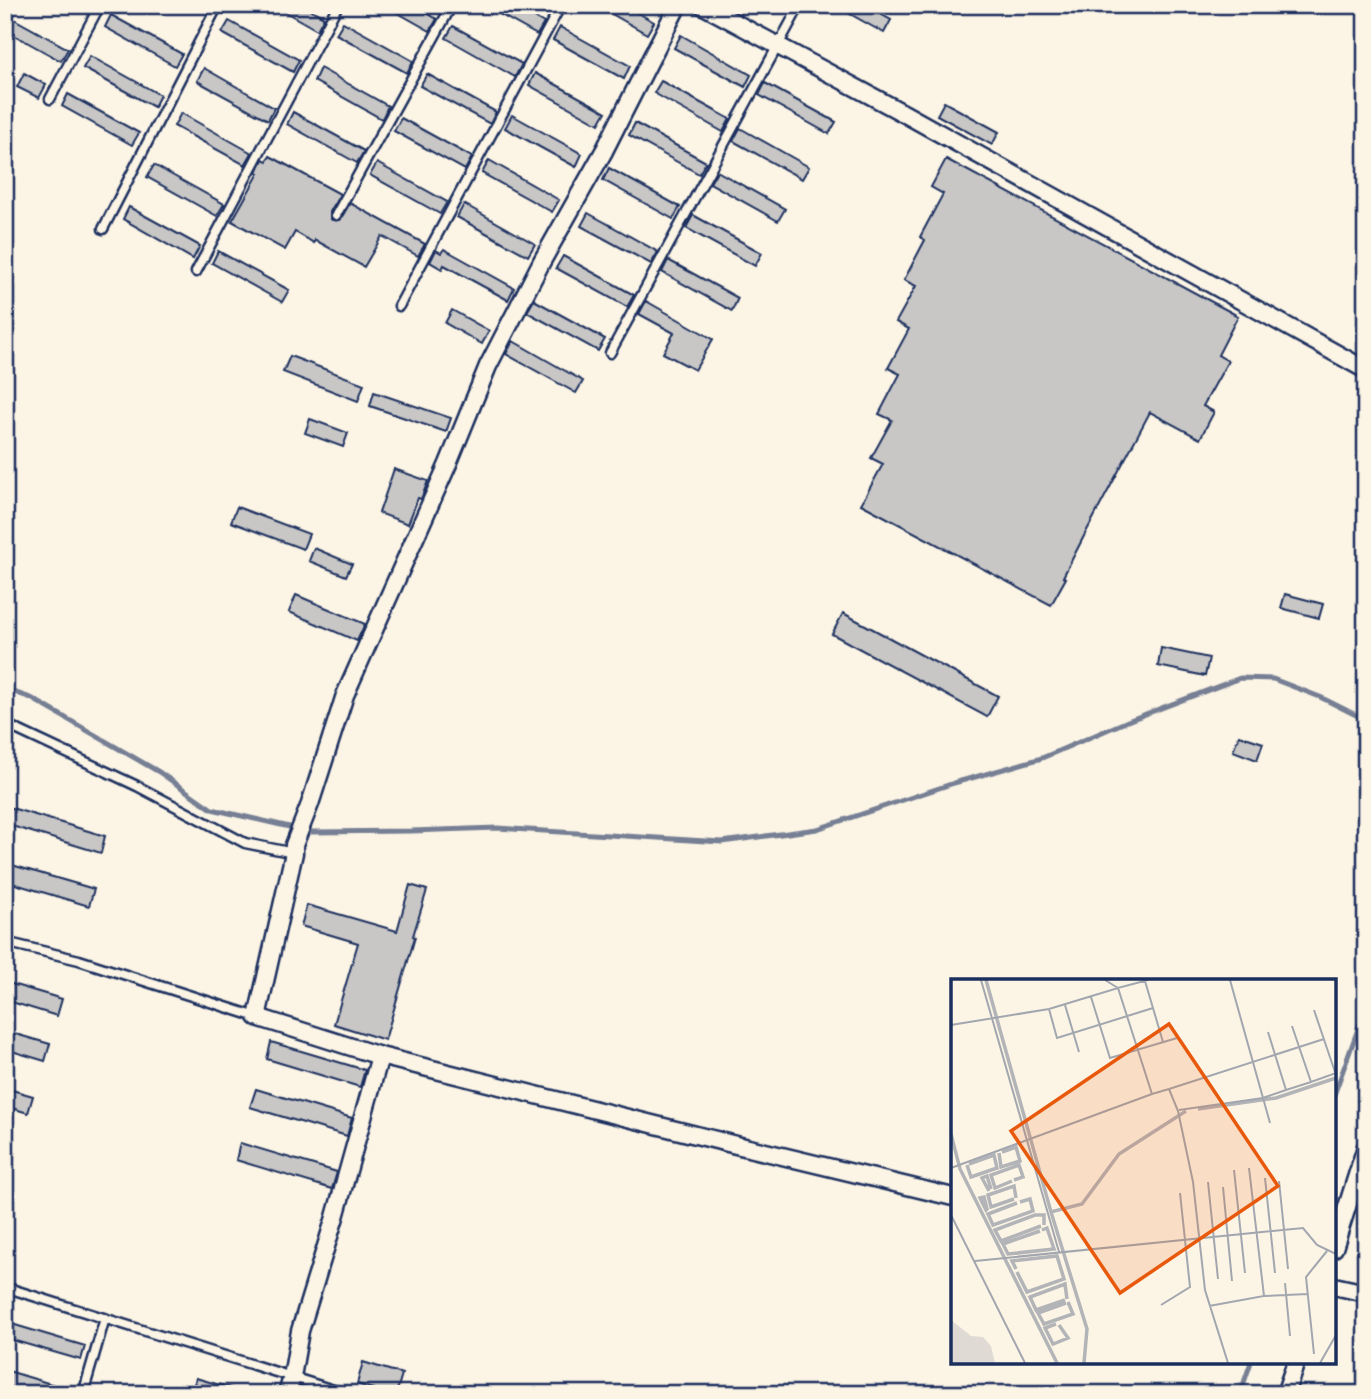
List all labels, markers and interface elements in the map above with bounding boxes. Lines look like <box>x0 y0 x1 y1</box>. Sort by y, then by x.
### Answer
inset map <box>951 979 1336 1364</box>

